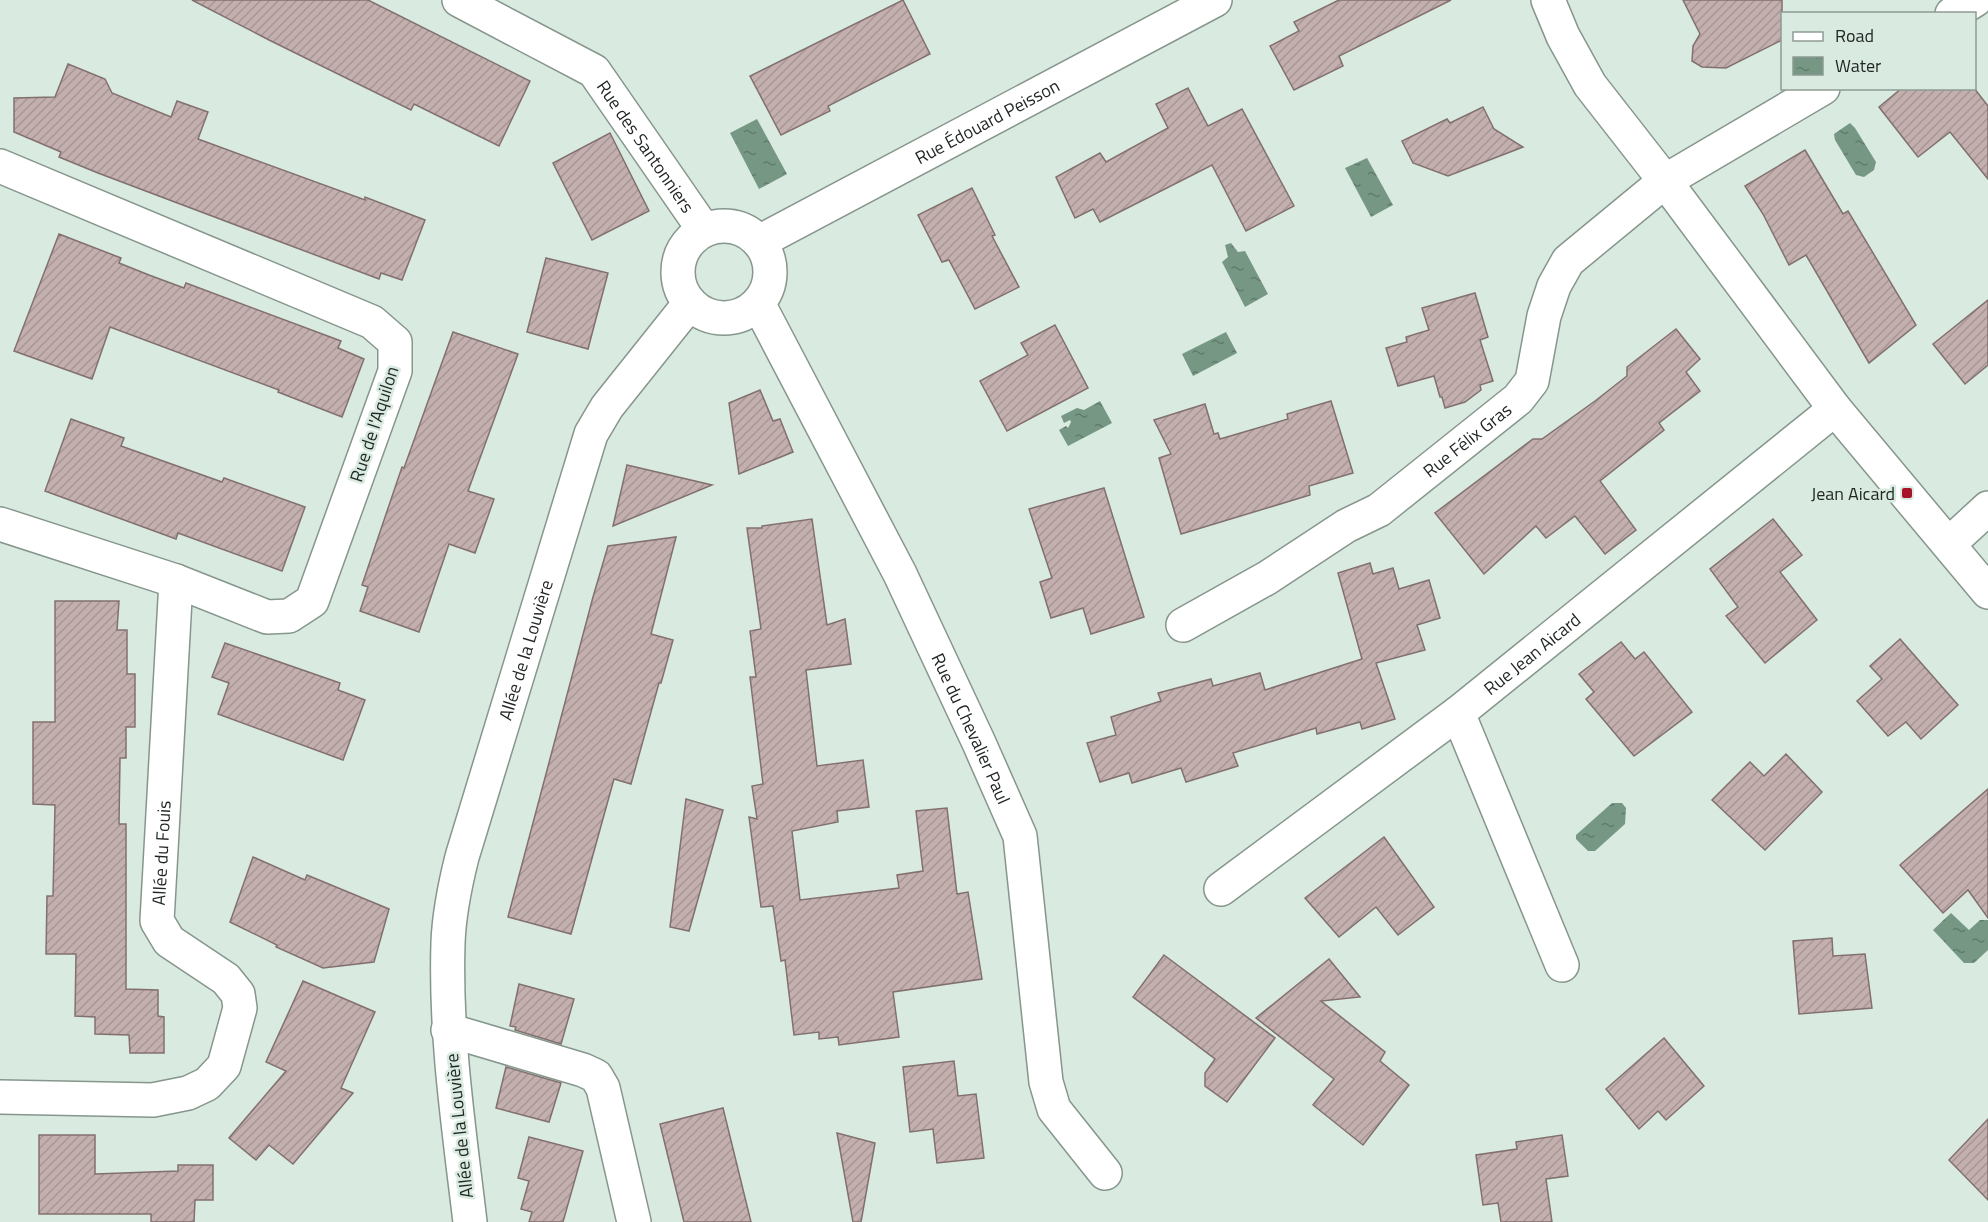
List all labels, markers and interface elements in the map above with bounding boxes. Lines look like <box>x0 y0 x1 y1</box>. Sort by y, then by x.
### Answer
legend <box>1781 12 1976 90</box>
text: Road <box>1835 22 1874 49</box>
text: Water <box>1835 52 1881 79</box>
street label: Rue Édouard Peisson <box>910 72 1064 171</box>
street label: Rue des Santonniers <box>591 74 701 218</box>
street label: Rue de l'Aquilon <box>343 363 405 485</box>
street label: Rue Félix Gras <box>1417 396 1517 484</box>
place label: Jean Aicard <box>1811 480 1895 507</box>
marker: Jean Aicard <box>1900 486 1914 500</box>
street label: Allée de la Louvière <box>491 576 559 723</box>
street label: Rue Jean Aicard <box>1478 606 1586 701</box>
street label: Rue du Chevalier Paul <box>925 648 1018 808</box>
street label: Allée du Fouis <box>144 800 177 906</box>
street label: Allée de la Louvière <box>438 1052 480 1200</box>

